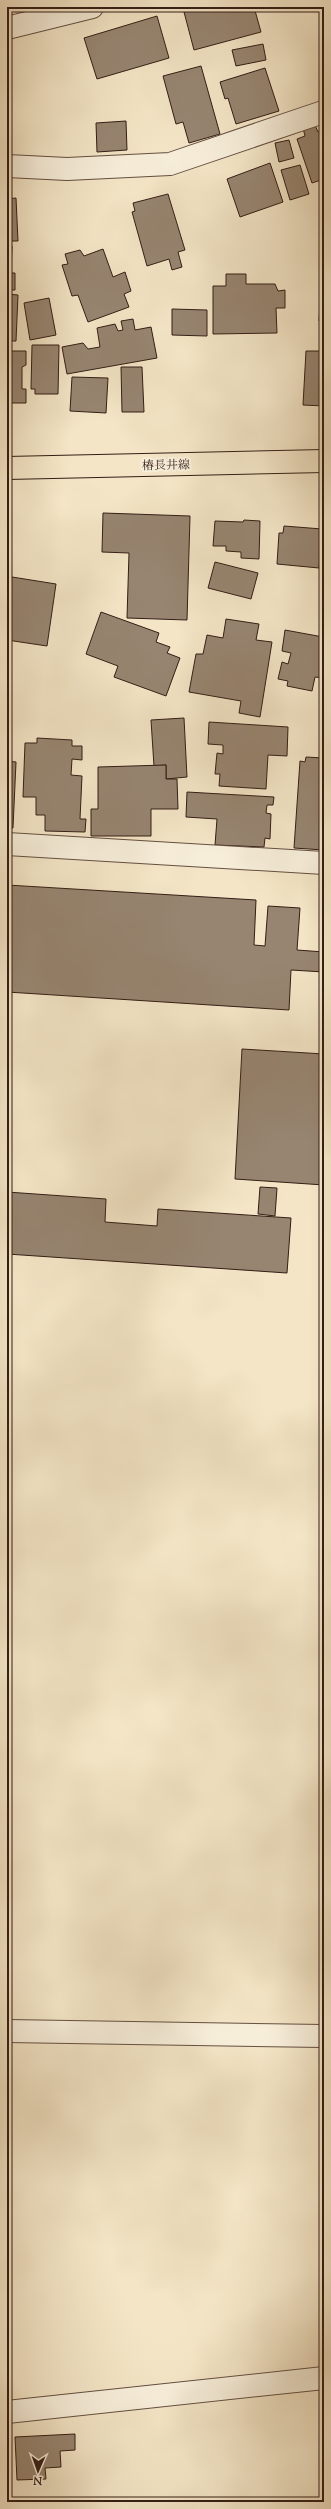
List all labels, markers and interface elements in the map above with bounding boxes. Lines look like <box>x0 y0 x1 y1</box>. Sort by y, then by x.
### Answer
street label: 椿長井線 <box>142 457 190 475</box>
north arrow <box>18 2451 58 2491</box>
text: N <box>33 2472 43 2488</box>

